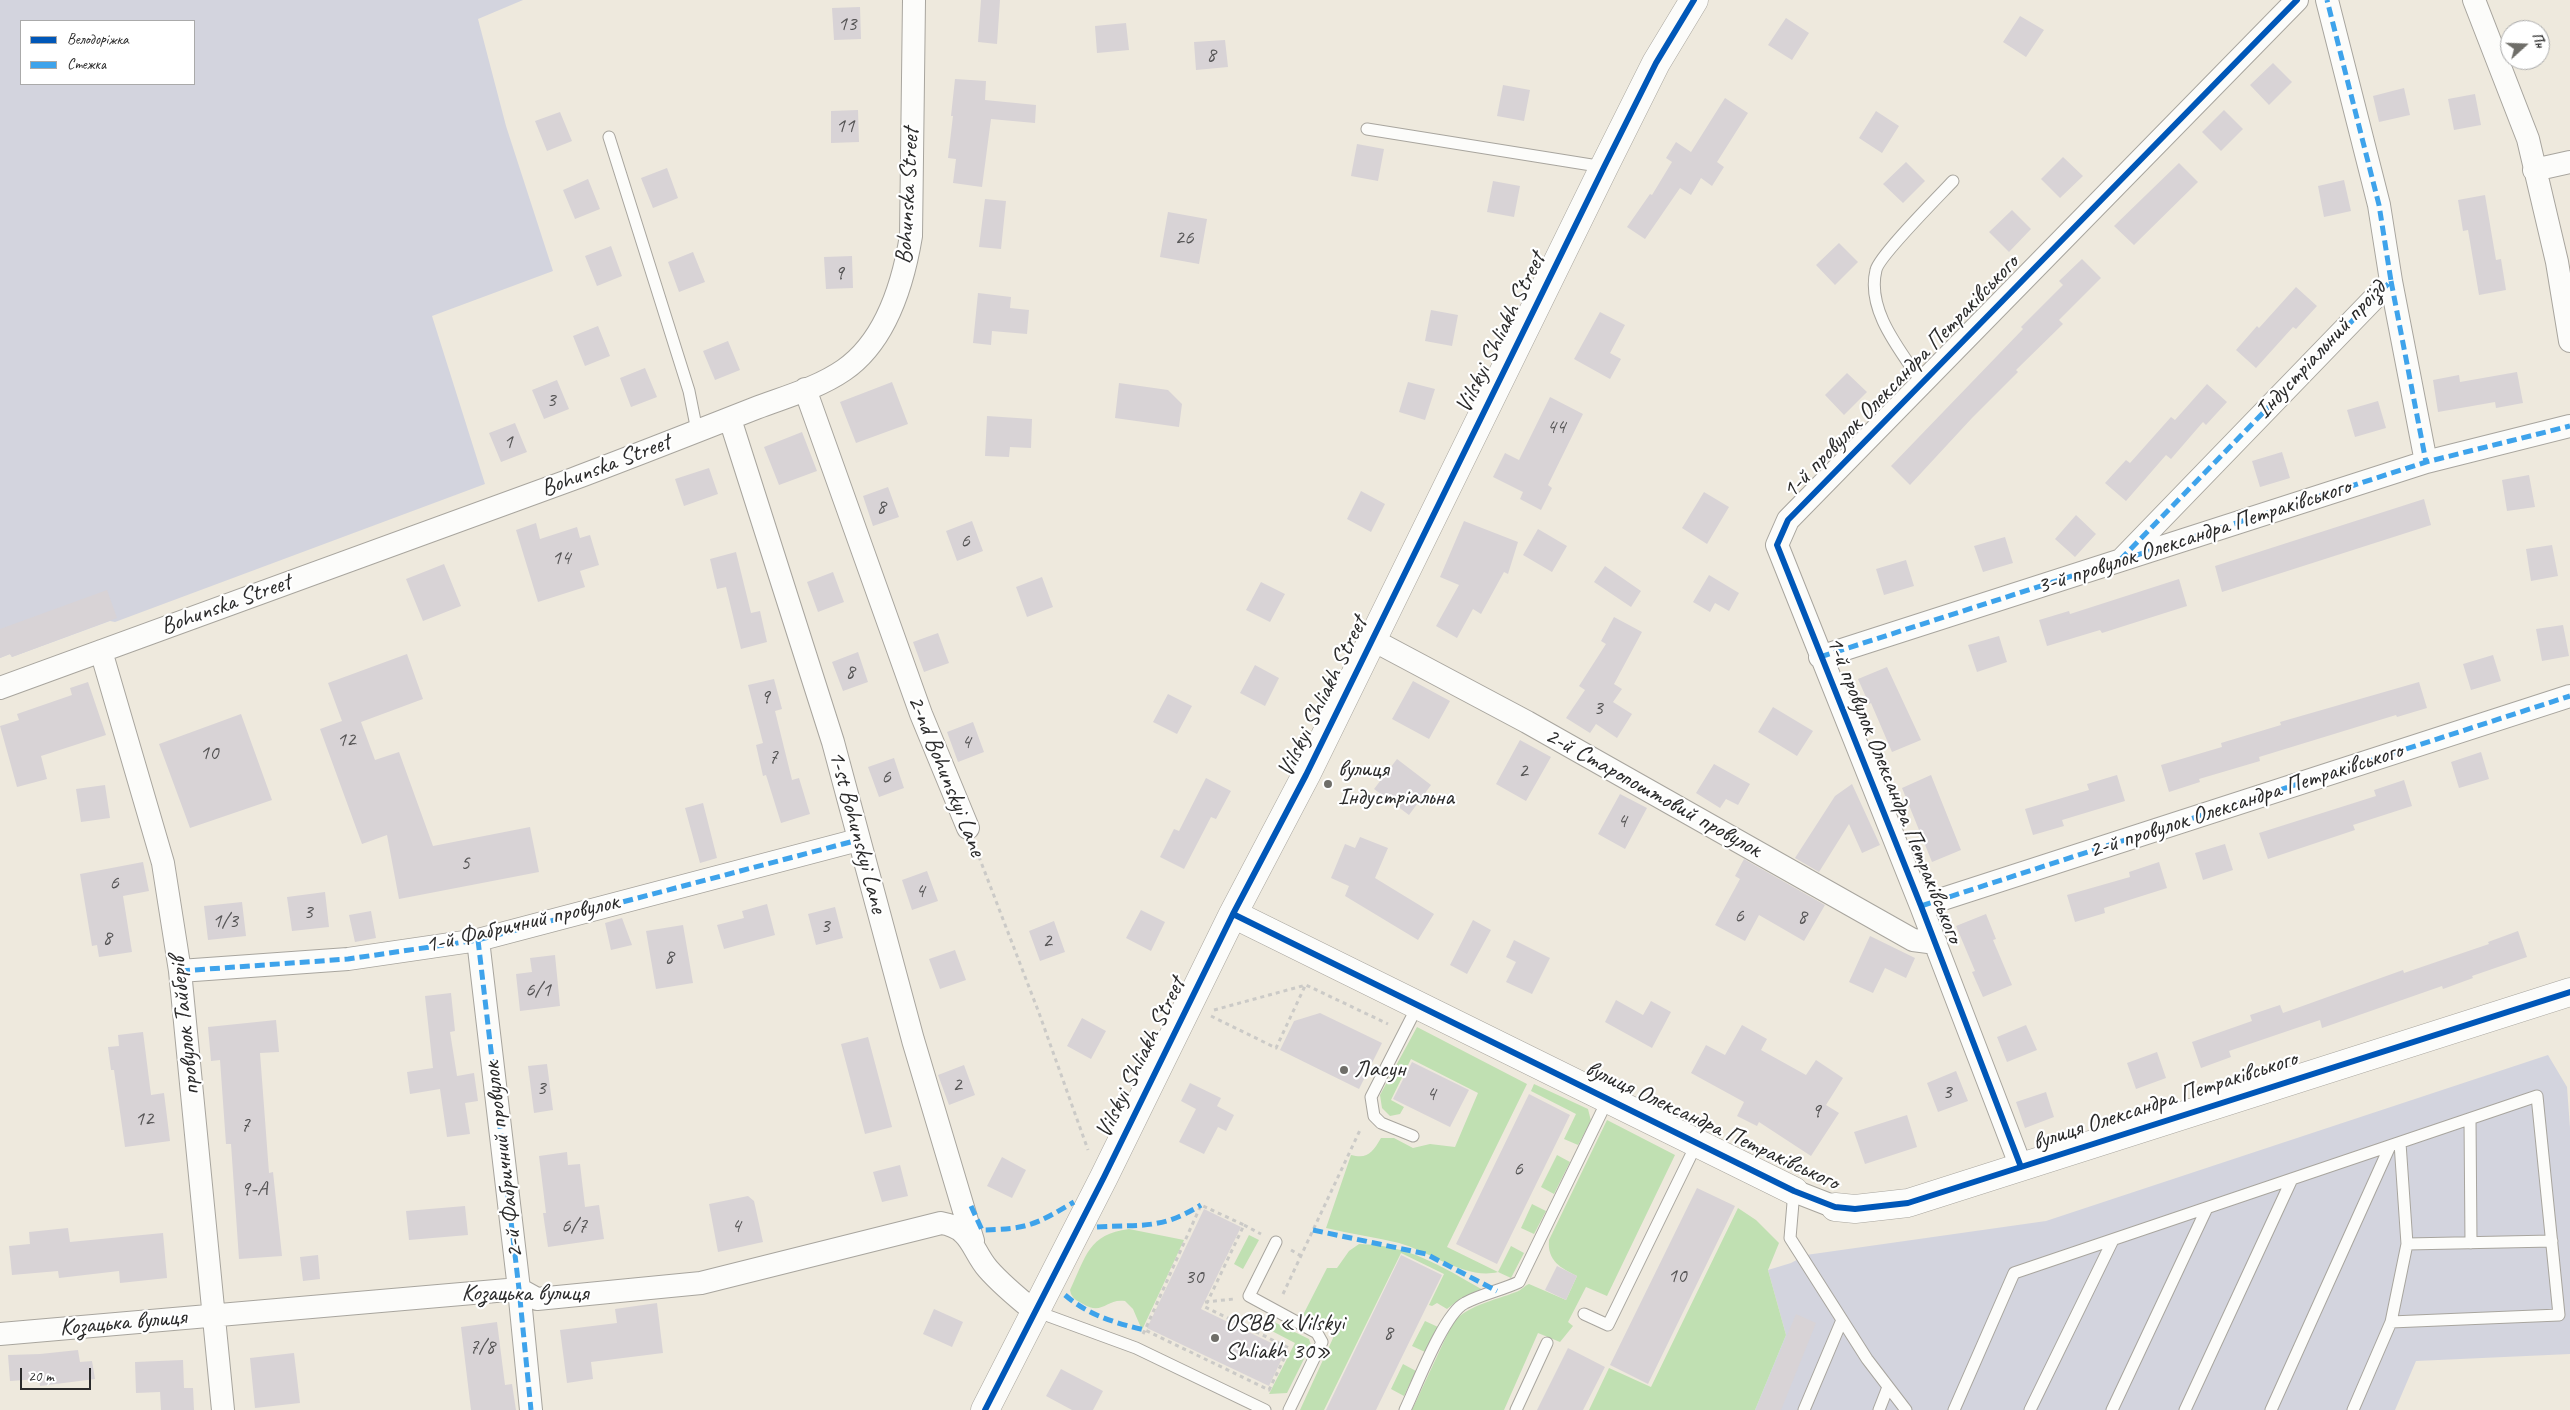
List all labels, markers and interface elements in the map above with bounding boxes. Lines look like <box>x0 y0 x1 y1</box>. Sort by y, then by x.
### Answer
house number: 13 <box>838 11 856 37</box>
legend <box>20 20 195 85</box>
north arrow <box>2500 20 2550 70</box>
text: Велодоріжка <box>67 30 128 49</box>
text: Пн <box>2528 30 2549 50</box>
house number: 8 <box>1206 42 1216 68</box>
text: Стежка <box>67 55 106 74</box>
house number: 11 <box>836 113 854 139</box>
street label: Bohunska Street <box>890 127 926 265</box>
house number: 26 <box>1175 225 1193 251</box>
street label: Vilskyi Shliakh Street <box>1450 248 1552 418</box>
street label: 1-й провулок Олександра Петраківського <box>1777 249 2025 505</box>
house number: 9 <box>834 260 844 286</box>
street label: Індустріальний проїзд <box>2250 275 2392 425</box>
house number: 3 <box>546 387 556 413</box>
house number: 44 <box>1547 414 1565 440</box>
street label: Bohunska Street <box>537 428 675 504</box>
house number: 1 <box>503 429 513 455</box>
street label: 3-й провулок Олександра Петраківського <box>2034 473 2354 601</box>
house number: 8 <box>876 494 886 520</box>
house number: 6 <box>960 528 970 554</box>
house number: 14 <box>552 545 570 571</box>
street label: Bohunska Street <box>157 568 295 642</box>
street label: Vilskyi Shliakh Street <box>1272 612 1374 782</box>
street label: 1-й провулок Олександра Петраківського <box>1819 633 1969 947</box>
house number: 8 <box>845 659 855 685</box>
house number: 9 <box>760 684 770 710</box>
street label: 2-nd Bohunskyi Lane <box>901 691 991 861</box>
house number: 3 <box>1593 695 1603 721</box>
street label: 2-й Старопоштовий провулок <box>1540 722 1766 864</box>
house number: 12 <box>337 727 355 753</box>
house number: 4 <box>961 729 971 755</box>
street label: 2-й провулок Олександра Петраківського <box>2086 737 2406 865</box>
house number: 10 <box>200 740 218 766</box>
house number: 7 <box>768 744 778 770</box>
street label: 1-st Bohunskyi Lane <box>821 748 893 916</box>
place label: вулиця Індустріальна <box>1338 756 1454 812</box>
house number: 2 <box>1518 758 1528 784</box>
house number: 6 <box>881 764 891 790</box>
marker: вулиця Індустріальна <box>1322 778 1334 790</box>
house number: 4 <box>1617 808 1627 834</box>
house number: 5 <box>460 850 470 876</box>
house number: 6 <box>109 870 119 896</box>
house number: 4 <box>915 878 925 904</box>
street label: 1-й Фабричний провулок <box>422 888 622 960</box>
house number: 3 <box>303 899 313 925</box>
house number: 6 <box>1734 903 1744 929</box>
house number: 8 <box>1797 904 1807 930</box>
house number: 1/3 <box>212 908 238 934</box>
house number: 3 <box>820 913 830 939</box>
house number: 8 <box>102 925 112 951</box>
house number: 2 <box>1042 928 1052 954</box>
house number: 8 <box>664 944 674 970</box>
street label: провулок Тайберів <box>163 955 207 1097</box>
street label: Vilskyi Shliakh Street <box>1090 973 1192 1143</box>
house number: 6/1 <box>525 977 551 1003</box>
street label: вулиця Олександра Петраківського <box>2029 1045 2301 1157</box>
street label: вулиця Олександра Петраківського <box>1581 1055 1843 1197</box>
place label: Ласун <box>1354 1056 1405 1084</box>
street label: 2-й Фабричний провулок <box>478 1060 530 1260</box>
marker: Ласун <box>1338 1064 1350 1076</box>
house number: 2 <box>952 1072 962 1098</box>
house number: 3 <box>536 1075 546 1101</box>
house number: 3 <box>1942 1079 1952 1105</box>
house number: 4 <box>1426 1081 1436 1107</box>
house number: 9 <box>1811 1098 1821 1124</box>
house number: 12 <box>135 1106 153 1132</box>
house number: 7 <box>240 1112 250 1138</box>
house number: 6 <box>1513 1156 1523 1182</box>
house number: 9-А <box>241 1176 267 1202</box>
house number: 6/7 <box>561 1213 587 1239</box>
house number: 4 <box>731 1213 741 1239</box>
house number: 10 <box>1668 1263 1686 1289</box>
house number: 30 <box>1185 1264 1203 1290</box>
street label: Козацька вулиця <box>461 1280 589 1308</box>
street label: Козацька вулиця <box>58 1303 188 1343</box>
place label: OSBB «Vilskyi Shliakh 30» <box>1225 1310 1344 1366</box>
house number: 8 <box>1383 1320 1393 1346</box>
marker: OSBB «Vilskyi Shliakh 30» <box>1209 1332 1221 1344</box>
house number: 7/8 <box>469 1334 495 1360</box>
scale bar <box>22 1358 94 1390</box>
text: 20 m <box>28 1367 54 1386</box>

